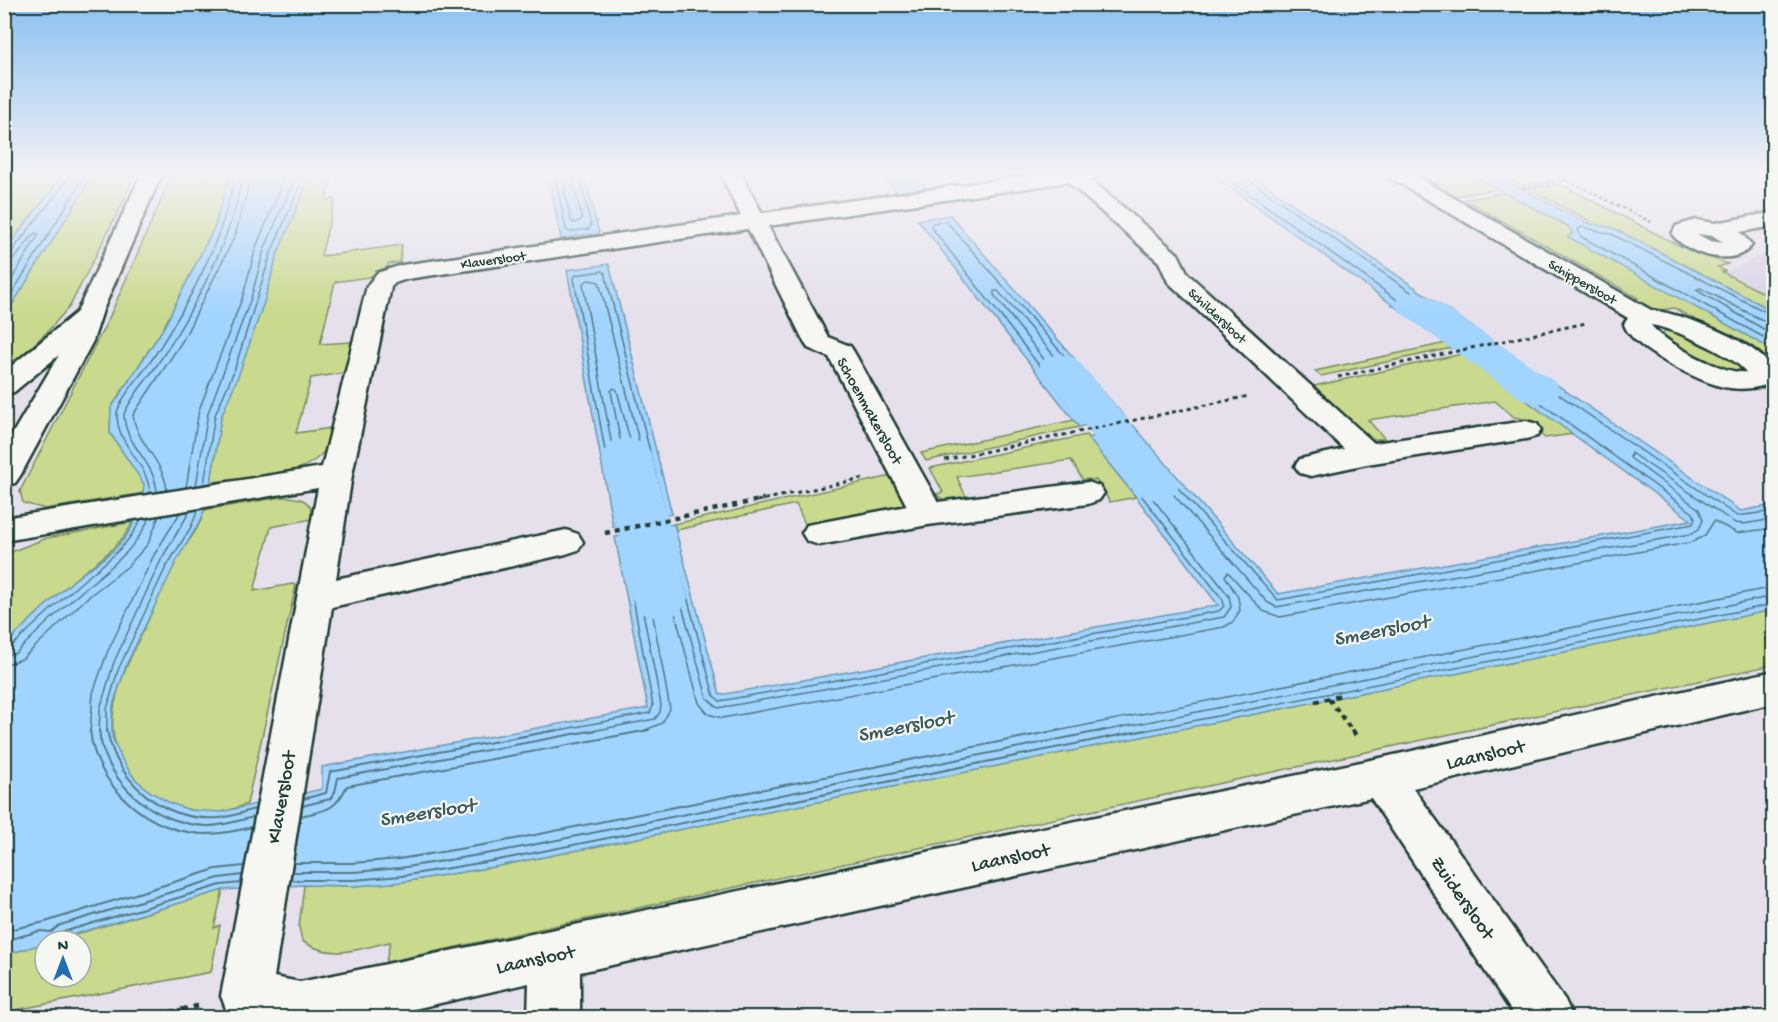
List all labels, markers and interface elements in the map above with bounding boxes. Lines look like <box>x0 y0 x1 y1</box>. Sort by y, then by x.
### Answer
street label: Klaversloot <box>460 248 528 274</box>
street label: Schippersloot <box>1544 257 1620 310</box>
street label: Schildersloot <box>1184 285 1250 349</box>
street label: Schoenmakersloot <box>831 355 906 470</box>
water label: Smeersloot <box>1332 610 1435 654</box>
water label: Smeersloot <box>856 706 959 750</box>
street label: Laansloot <box>1444 736 1529 777</box>
street label: Klaversloot <box>264 748 303 846</box>
water label: Smeersloot <box>378 794 481 834</box>
street label: Laansloot <box>969 840 1054 879</box>
street label: Zuidersloot <box>1424 853 1499 947</box>
north arrow <box>33 929 93 989</box>
text: N <box>58 938 69 957</box>
street label: Laansloot <box>494 942 579 981</box>

